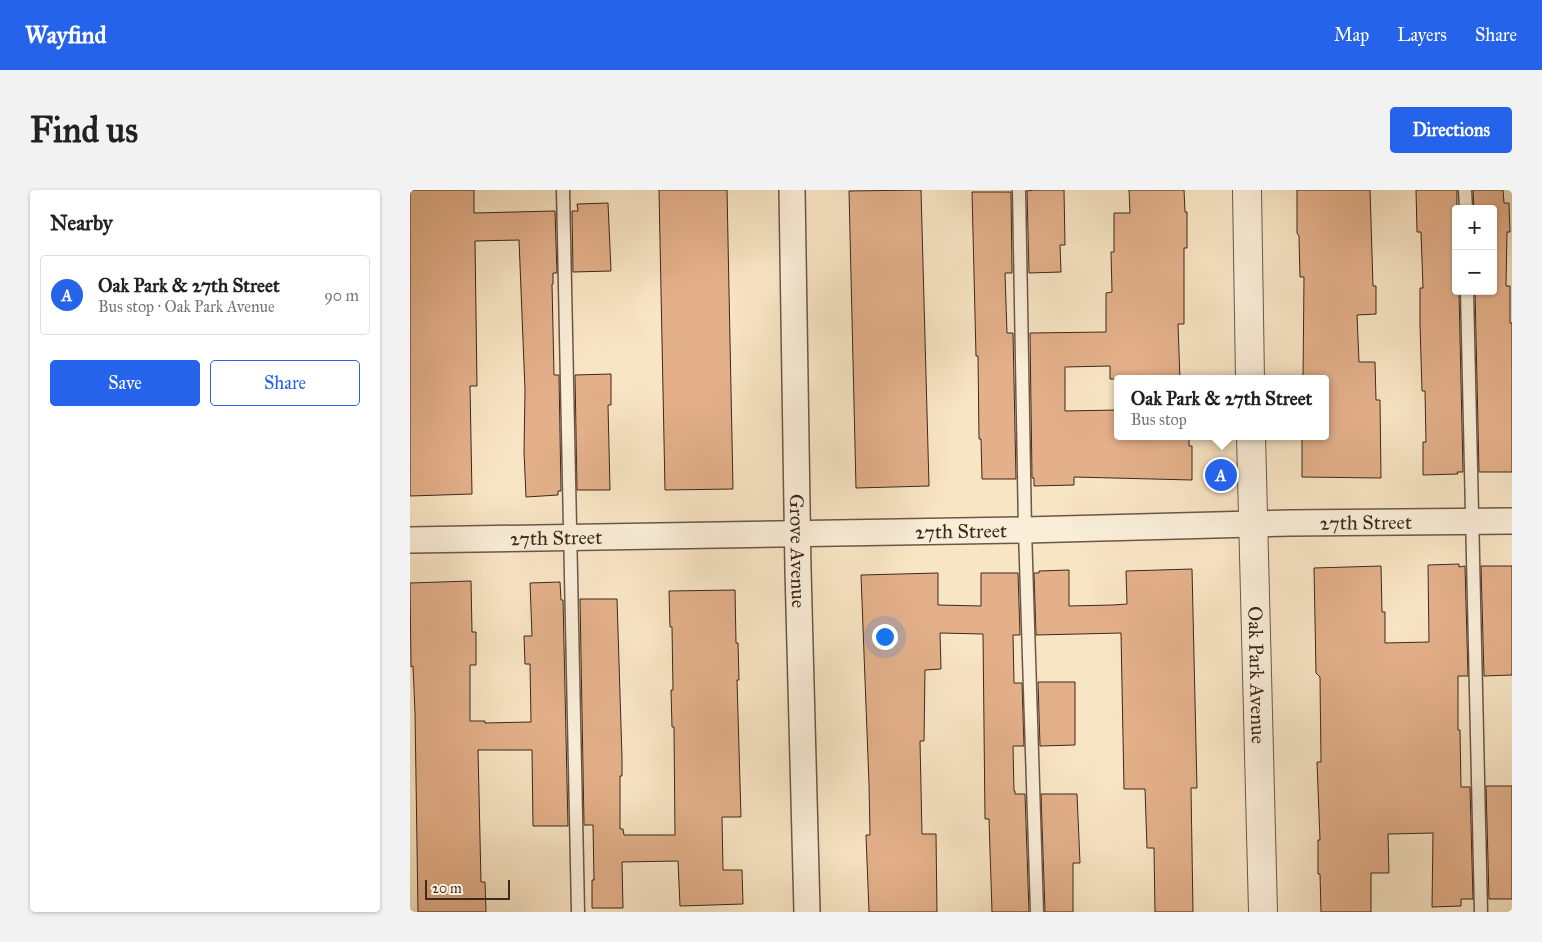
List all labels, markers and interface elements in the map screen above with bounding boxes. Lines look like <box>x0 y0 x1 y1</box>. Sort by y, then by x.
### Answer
text: Wayfind <box>25 20 107 50</box>
text: Map <box>1334 24 1369 46</box>
text: Layers <box>1397 24 1447 46</box>
text: Share <box>1475 24 1517 46</box>
button: Directions <box>1390 107 1512 153</box>
text: Find us <box>30 109 138 152</box>
map controls <box>1452 205 1497 295</box>
button: + <box>1452 205 1497 250</box>
text: Nearby <box>50 210 113 236</box>
button: − <box>1452 250 1497 295</box>
text: Oak Park & 27th Street <box>98 274 280 297</box>
text: A <box>62 286 72 305</box>
text: 90 m <box>324 286 359 305</box>
text: Bus stop · Oak Park Avenue <box>98 297 275 316</box>
button: Save <box>50 360 200 406</box>
button: Share <box>210 360 360 406</box>
popup <box>1114 375 1329 440</box>
text: Oak Park & 27th Street <box>1131 387 1312 410</box>
text: Bus stop <box>1131 410 1187 429</box>
pin: A <box>1205 456 1237 494</box>
street label: Grove Avenue <box>785 494 811 608</box>
street label: 27th Street <box>1320 510 1412 535</box>
street label: 27th Street <box>915 518 1007 544</box>
street label: 27th Street <box>510 525 602 550</box>
street label: Oak Park Avenue <box>1243 606 1271 744</box>
your location <box>872 624 898 650</box>
scale bar <box>425 877 510 900</box>
text: 20 m <box>432 880 462 897</box>

